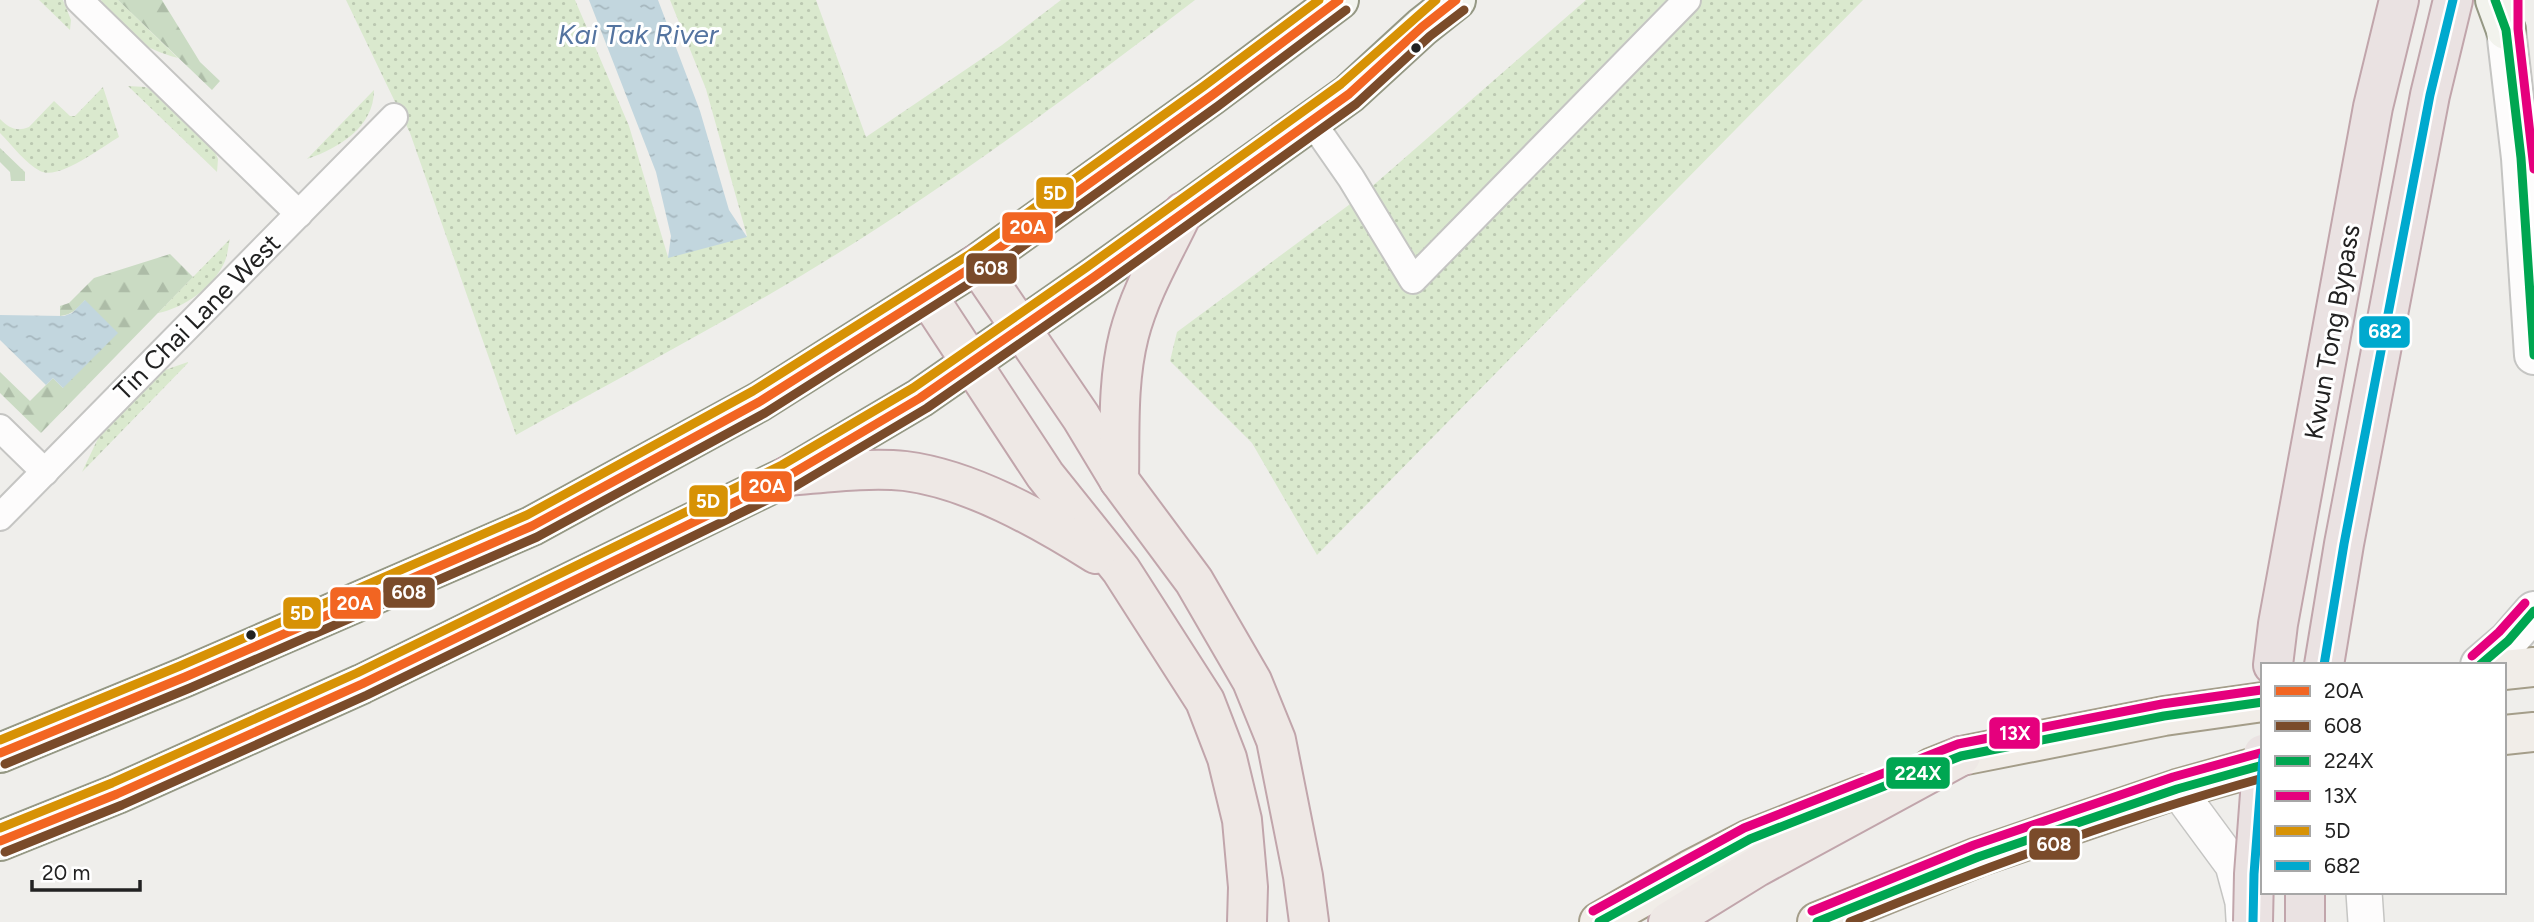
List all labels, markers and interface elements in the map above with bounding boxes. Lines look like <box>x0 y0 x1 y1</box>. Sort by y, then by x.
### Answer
water label: Kai Tak River <box>558 17 720 51</box>
unlabelled marker <box>1409 41 1423 55</box>
line badge: 5D <box>1035 176 1075 210</box>
text: 5D <box>1043 182 1067 205</box>
line badge: 20A <box>1001 211 1054 244</box>
text: 20A <box>1010 216 1047 239</box>
street label: Kwun Tong Bypass <box>2297 222 2367 442</box>
street label: Tin Chai Lane West <box>107 227 287 407</box>
line badge: 608 <box>965 252 1018 285</box>
text: 608 <box>974 257 1008 280</box>
line badge: 682 <box>2358 315 2411 349</box>
text: 682 <box>2368 320 2402 343</box>
line badge: 20A <box>740 470 793 503</box>
text: 20A <box>749 475 786 498</box>
line badge: 5D <box>688 484 729 518</box>
text: 5D <box>696 490 720 513</box>
line badge: 608 <box>382 576 436 609</box>
text: 608 <box>392 581 426 604</box>
line badge: 20A <box>329 586 382 620</box>
text: 20A <box>337 592 374 615</box>
line badge: 5D <box>282 596 322 630</box>
text: 5D <box>290 602 314 625</box>
unlabelled marker <box>244 628 258 642</box>
legend <box>2261 663 2506 894</box>
text: 20A <box>2324 678 2363 703</box>
text: 608 <box>2324 713 2362 738</box>
line badge: 13X <box>1988 716 2041 750</box>
text: 13X <box>1999 722 2031 745</box>
text: 224X <box>2324 748 2374 773</box>
line badge: 224X <box>1885 756 1951 790</box>
text: 224X <box>1895 762 1942 785</box>
text: 13X <box>2324 783 2357 808</box>
text: 5D <box>2324 818 2351 843</box>
line badge: 608 <box>2028 827 2081 861</box>
text: 608 <box>2037 833 2071 856</box>
scale bar <box>32 848 140 892</box>
text: 682 <box>2324 853 2361 878</box>
text: 20 m <box>42 860 90 885</box>

